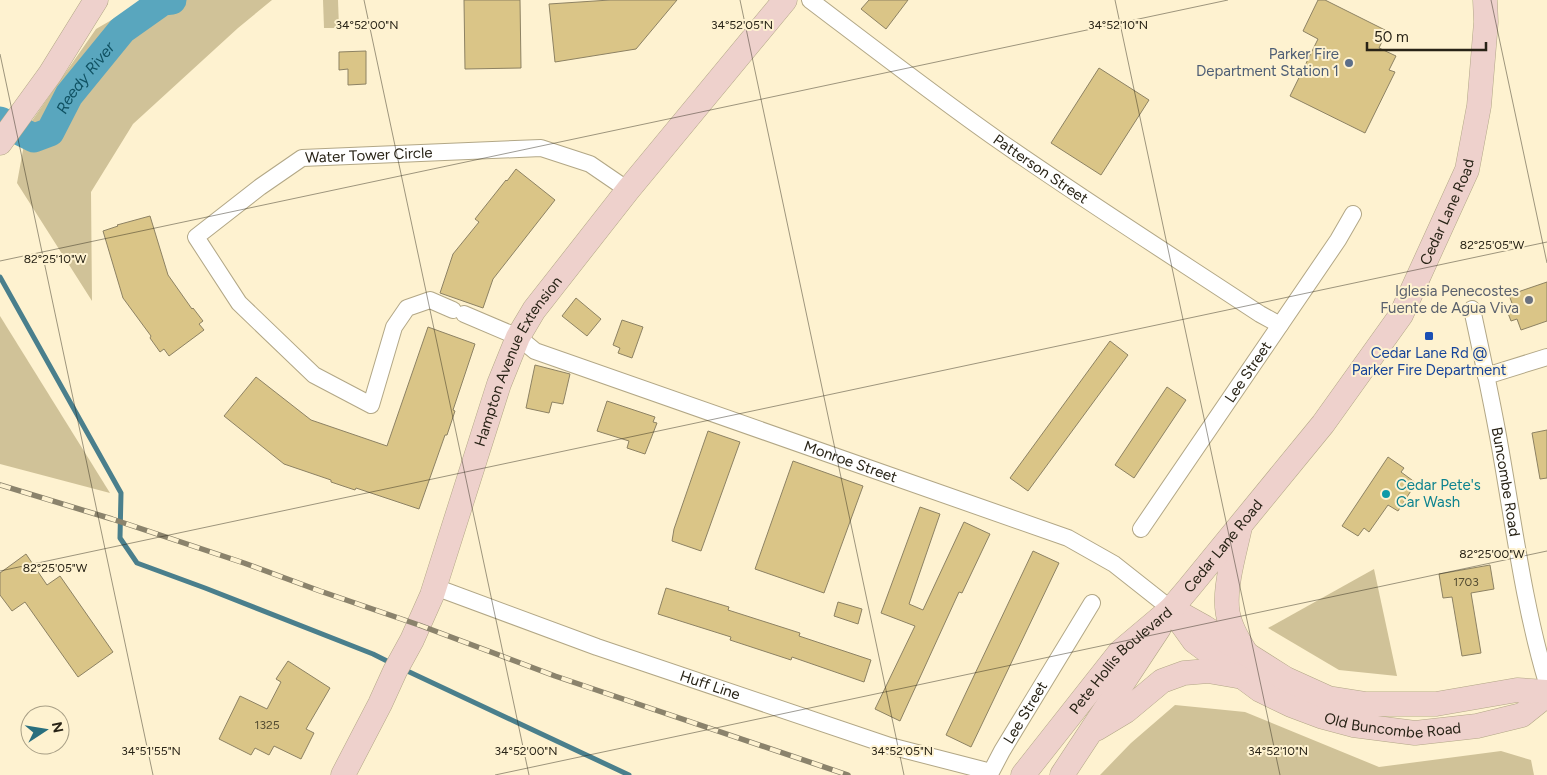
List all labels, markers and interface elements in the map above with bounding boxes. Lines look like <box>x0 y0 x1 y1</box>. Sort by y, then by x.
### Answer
text: 34°52'00"N <box>336 18 398 32</box>
text: 34°52'05"N <box>711 18 773 32</box>
text: 34°52'10"N <box>1088 18 1148 32</box>
scale bar <box>1367 20 1486 52</box>
text: 50 m <box>1374 28 1409 46</box>
water label: Reedy River <box>52 38 119 117</box>
place label: Parker Fire Department Station 1 <box>1196 45 1339 80</box>
marker: Parker Fire Department Station 1 <box>1343 57 1355 69</box>
street label: Patterson Street <box>990 130 1092 208</box>
street label: Water Tower Circle <box>305 144 433 167</box>
street label: Cedar Lane Road <box>1416 157 1478 268</box>
text: 82°25'05"W <box>1460 238 1525 252</box>
text: 82°25'10"W <box>24 252 87 266</box>
street label: Hampton Avenue Extension <box>471 273 566 449</box>
place label: Iglesia Penecostes Fuente de Agua Viva <box>1380 282 1519 317</box>
marker: Iglesia Penecostes Fuente de Agua Viva <box>1523 294 1535 306</box>
marker: Cedar Lane Rd @ Parker Fire Department <box>1423 330 1435 342</box>
street label: Lee Street <box>1221 338 1275 406</box>
place label: Cedar Lane Rd @ Parker Fire Department <box>1352 344 1507 379</box>
street label: Buncombe Road <box>1488 426 1524 538</box>
street label: Monroe Street <box>801 437 900 486</box>
place label: Cedar Pete's Car Wash <box>1396 476 1481 511</box>
marker: Cedar Pete's Car Wash <box>1380 488 1392 500</box>
street label: Cedar Lane Road <box>1180 496 1266 596</box>
text: 82°25'00"W <box>1459 547 1525 561</box>
text: 82°25'05"W <box>23 561 88 575</box>
house number: 1703 <box>1453 575 1479 589</box>
street label: Pete Hollis Boulevard <box>1066 603 1176 718</box>
street label: Huff Line <box>678 667 742 704</box>
street label: Lee Street <box>999 678 1051 747</box>
north arrow <box>20 705 70 755</box>
street label: Old Buncombe Road <box>1322 709 1462 742</box>
house number: 1325 <box>254 718 280 732</box>
text: N <box>48 720 67 734</box>
text: 34°51'55"N <box>121 744 181 758</box>
text: 34°52'00"N <box>495 744 557 758</box>
text: 34°52'05"N <box>871 744 933 758</box>
text: 34°52'10"N <box>1248 744 1308 758</box>

